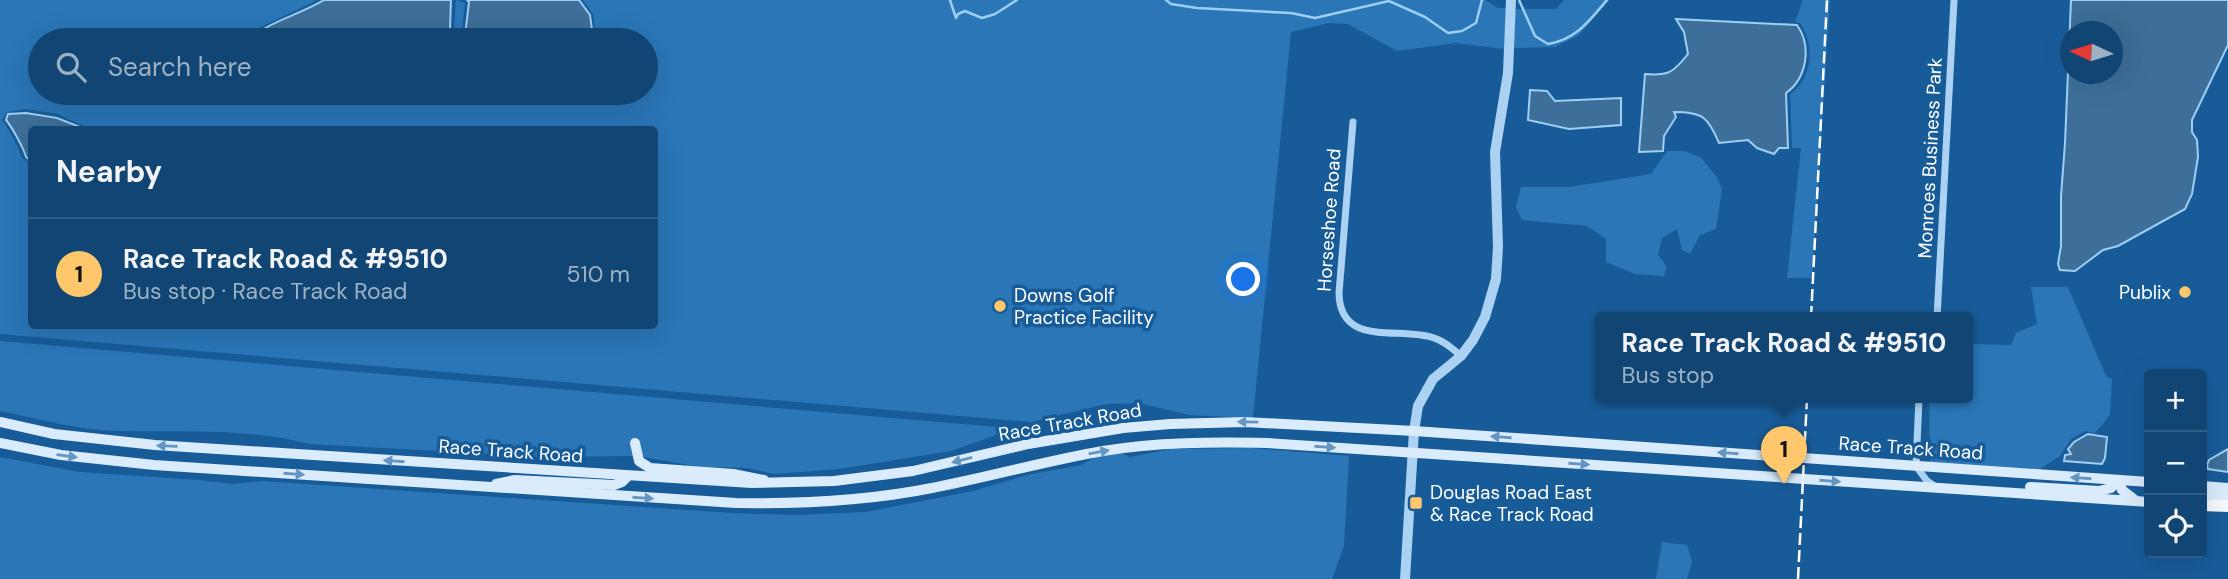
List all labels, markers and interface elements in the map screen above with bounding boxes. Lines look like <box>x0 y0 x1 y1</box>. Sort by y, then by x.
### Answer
north arrow <box>2060 21 2123 84</box>
search box <box>28 28 658 105</box>
icon: search <box>52 48 90 86</box>
text: Search here <box>108 50 251 84</box>
street label: Monroes Business Park <box>1912 56 1948 259</box>
street label: Horseshoe Road <box>1312 148 1346 292</box>
text: Nearby <box>56 152 162 191</box>
text: Race Track Road & #9510 <box>123 242 448 276</box>
text: 1 <box>75 259 83 289</box>
text: 510 m <box>566 259 630 289</box>
your location <box>1226 262 1260 296</box>
text: Bus stop · Race Track Road <box>123 276 408 306</box>
place label: Publix <box>2119 280 2172 305</box>
place label: Downs Golf Practice Facility <box>1014 283 1154 330</box>
marker: Publix <box>2177 284 2193 300</box>
marker: Downs Golf Practice Facility <box>992 298 1008 314</box>
popup <box>1595 312 1973 403</box>
text: Race Track Road & #9510 <box>1622 326 1946 360</box>
text: Bus stop <box>1622 360 1714 390</box>
map controls <box>2144 369 2207 558</box>
button: + <box>2144 369 2207 432</box>
street label: Race Track Road <box>997 397 1143 447</box>
one-way arrow <box>1237 416 1259 428</box>
pin: 1 <box>1761 426 1807 484</box>
street label: Race Track Road <box>1838 430 1984 466</box>
one-way arrow <box>1489 432 1511 443</box>
button: − <box>2144 432 2207 495</box>
street label: Race Track Road <box>438 433 584 469</box>
one-way arrow <box>155 440 177 451</box>
one-way arrow <box>1315 442 1337 453</box>
one-way arrow <box>1088 446 1110 457</box>
one-way arrow <box>1716 448 1738 459</box>
one-way arrow <box>56 451 78 462</box>
one-way arrow <box>382 455 404 466</box>
one-way arrow <box>950 455 972 466</box>
one-way arrow <box>1568 459 1590 470</box>
one-way arrow <box>283 469 305 480</box>
one-way arrow <box>2070 472 2092 483</box>
one-way arrow <box>1819 475 1841 486</box>
place label: Douglas Road East & Race Track Road <box>1430 480 1594 527</box>
one-way arrow <box>632 493 654 504</box>
marker: Douglas Road East & Race Track Road <box>1408 495 1424 511</box>
button: locate <box>2144 495 2207 558</box>

